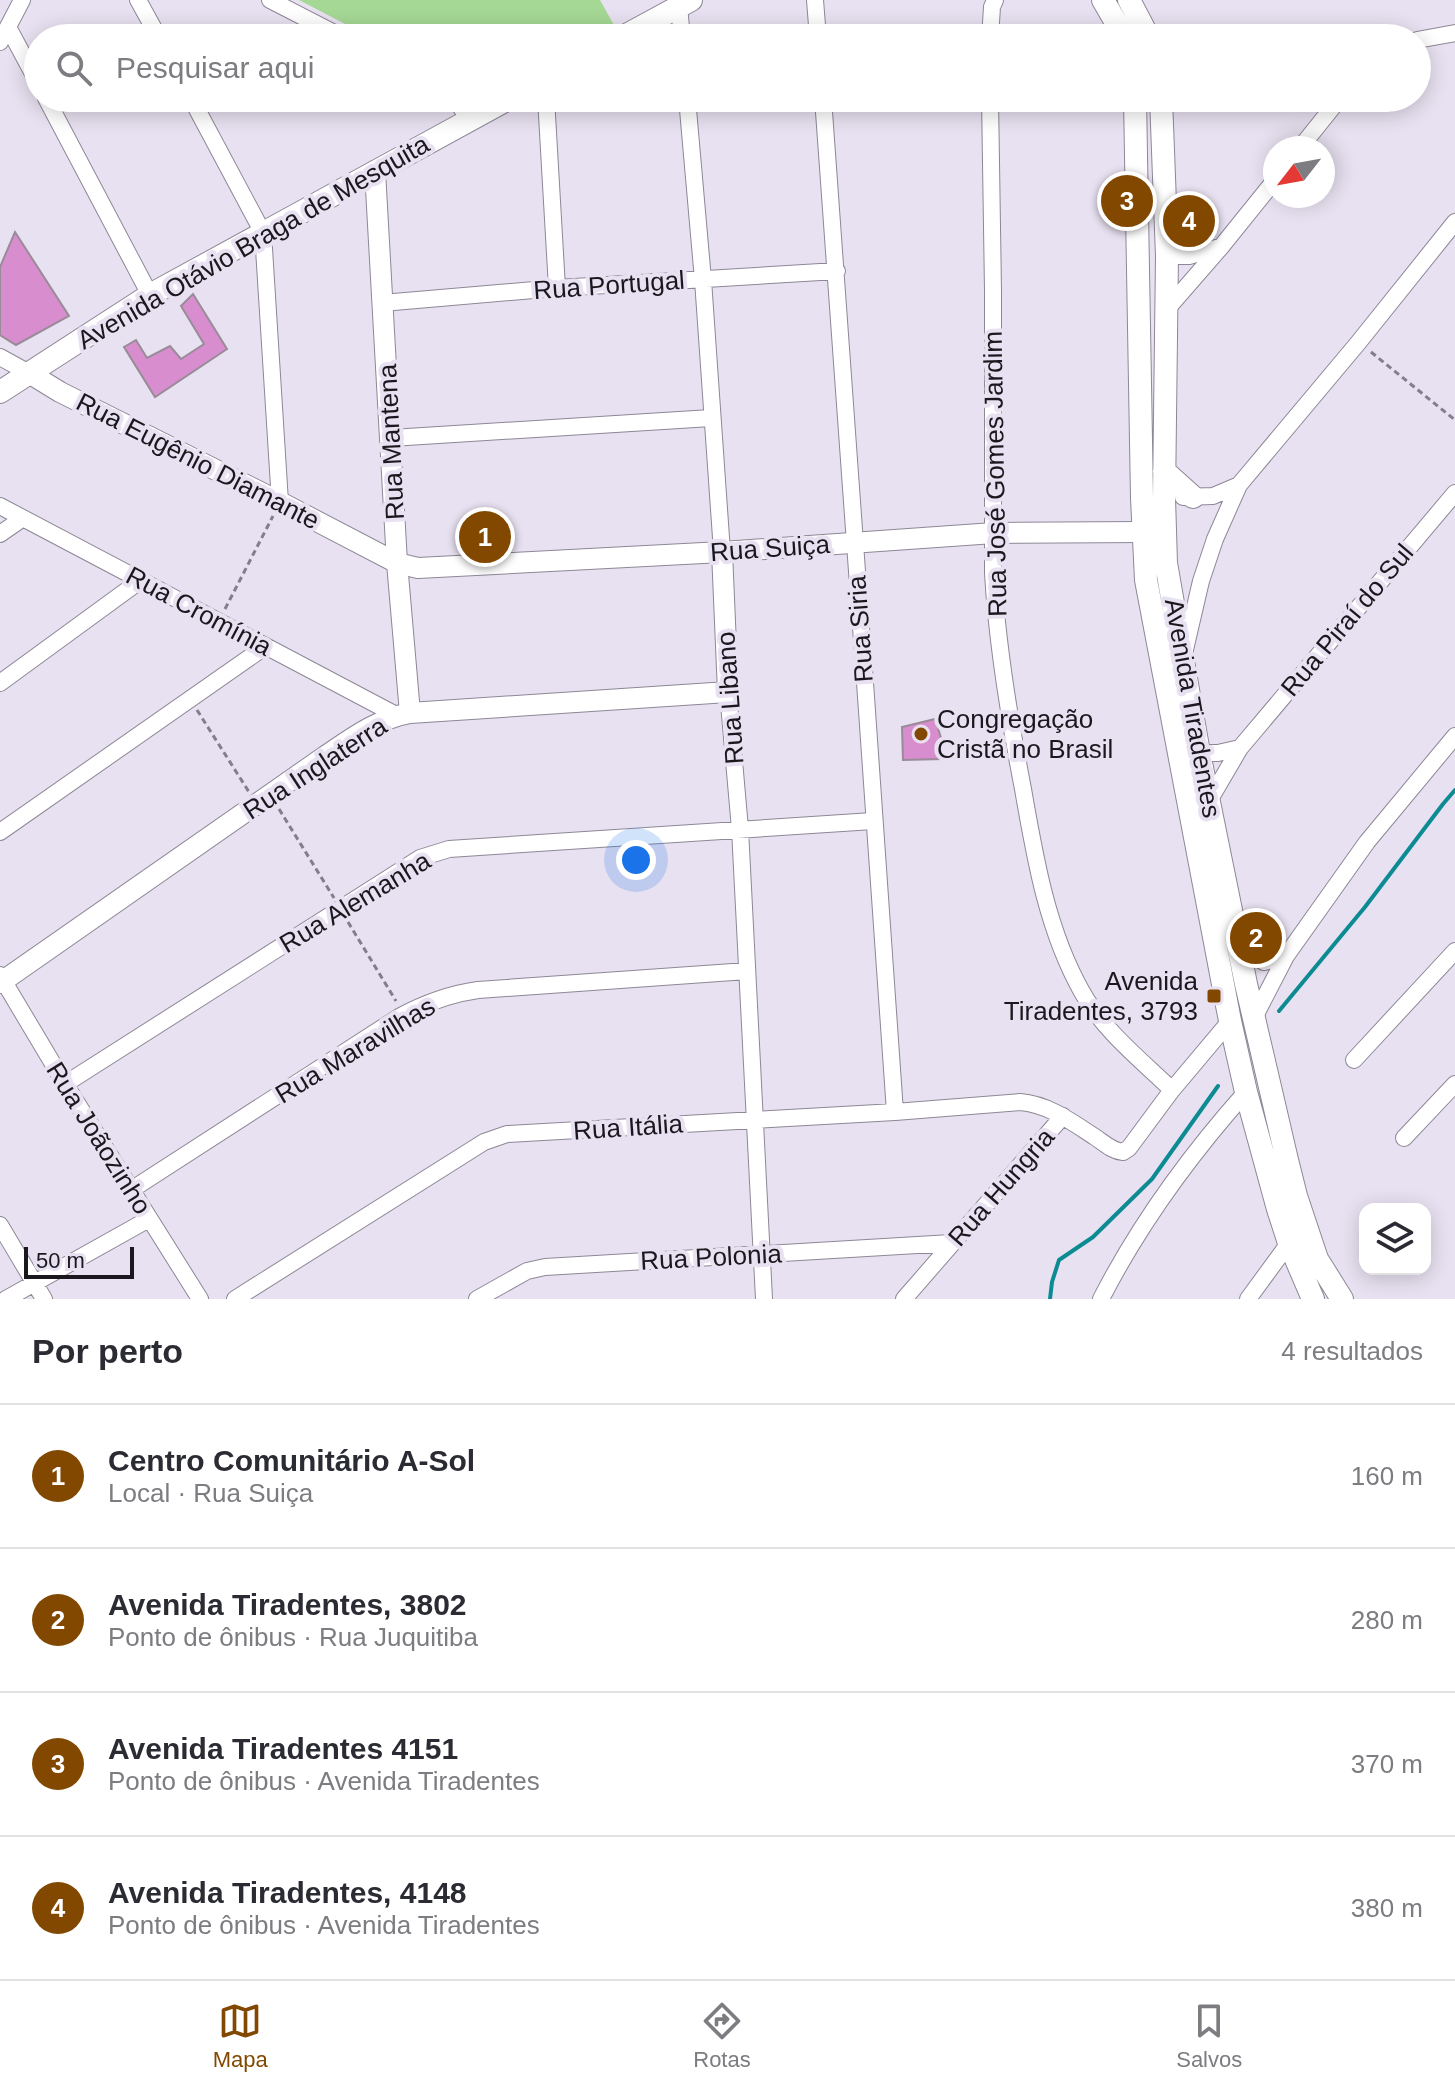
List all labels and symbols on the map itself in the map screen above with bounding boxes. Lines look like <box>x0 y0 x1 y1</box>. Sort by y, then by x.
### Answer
street label: Avenida Otávio Braga de Mesquita <box>72 128 435 355</box>
north arrow <box>1263 136 1335 208</box>
pin: 3 <box>1101 171 1153 231</box>
pin: 4 <box>1163 191 1215 251</box>
street label: Rua Portugal <box>532 265 686 305</box>
street label: Rua José Gomes Jardim <box>978 331 1012 617</box>
street label: Rua Mantena <box>372 363 410 521</box>
street label: Rua Eugênio Diamante <box>71 387 325 535</box>
pin: 1 <box>459 507 511 567</box>
street label: Rua Suiça <box>709 529 831 567</box>
street label: Rua Piraí do Sul <box>1275 538 1419 702</box>
street label: Rua Cromínia <box>121 560 277 662</box>
street label: Rua Siria <box>841 574 879 683</box>
street label: Avenida Tiradentes <box>1159 596 1227 820</box>
street label: Rua Libano <box>710 631 750 765</box>
place label: Congregação Cristã no Brasil <box>937 704 1113 764</box>
street label: Rua Inglaterra <box>238 710 393 825</box>
marker: Congregação Cristã no Brasil <box>912 725 930 743</box>
your location <box>616 840 656 880</box>
street label: Rua Alemanha <box>274 845 436 959</box>
pin: 2 <box>1230 908 1282 968</box>
place label: Avenida Tiradentes, 3793 <box>1004 966 1199 1026</box>
marker: Avenida Tiradentes, 3793 <box>1205 987 1223 1005</box>
street label: Rua Maravilhas <box>270 991 440 1109</box>
street label: Rua Joãozinho <box>40 1056 158 1220</box>
street label: Rua Itália <box>572 1108 684 1146</box>
street label: Rua Hungria <box>942 1122 1061 1252</box>
street label: Rua Polonia <box>639 1238 783 1276</box>
scale bar <box>24 1243 134 1279</box>

